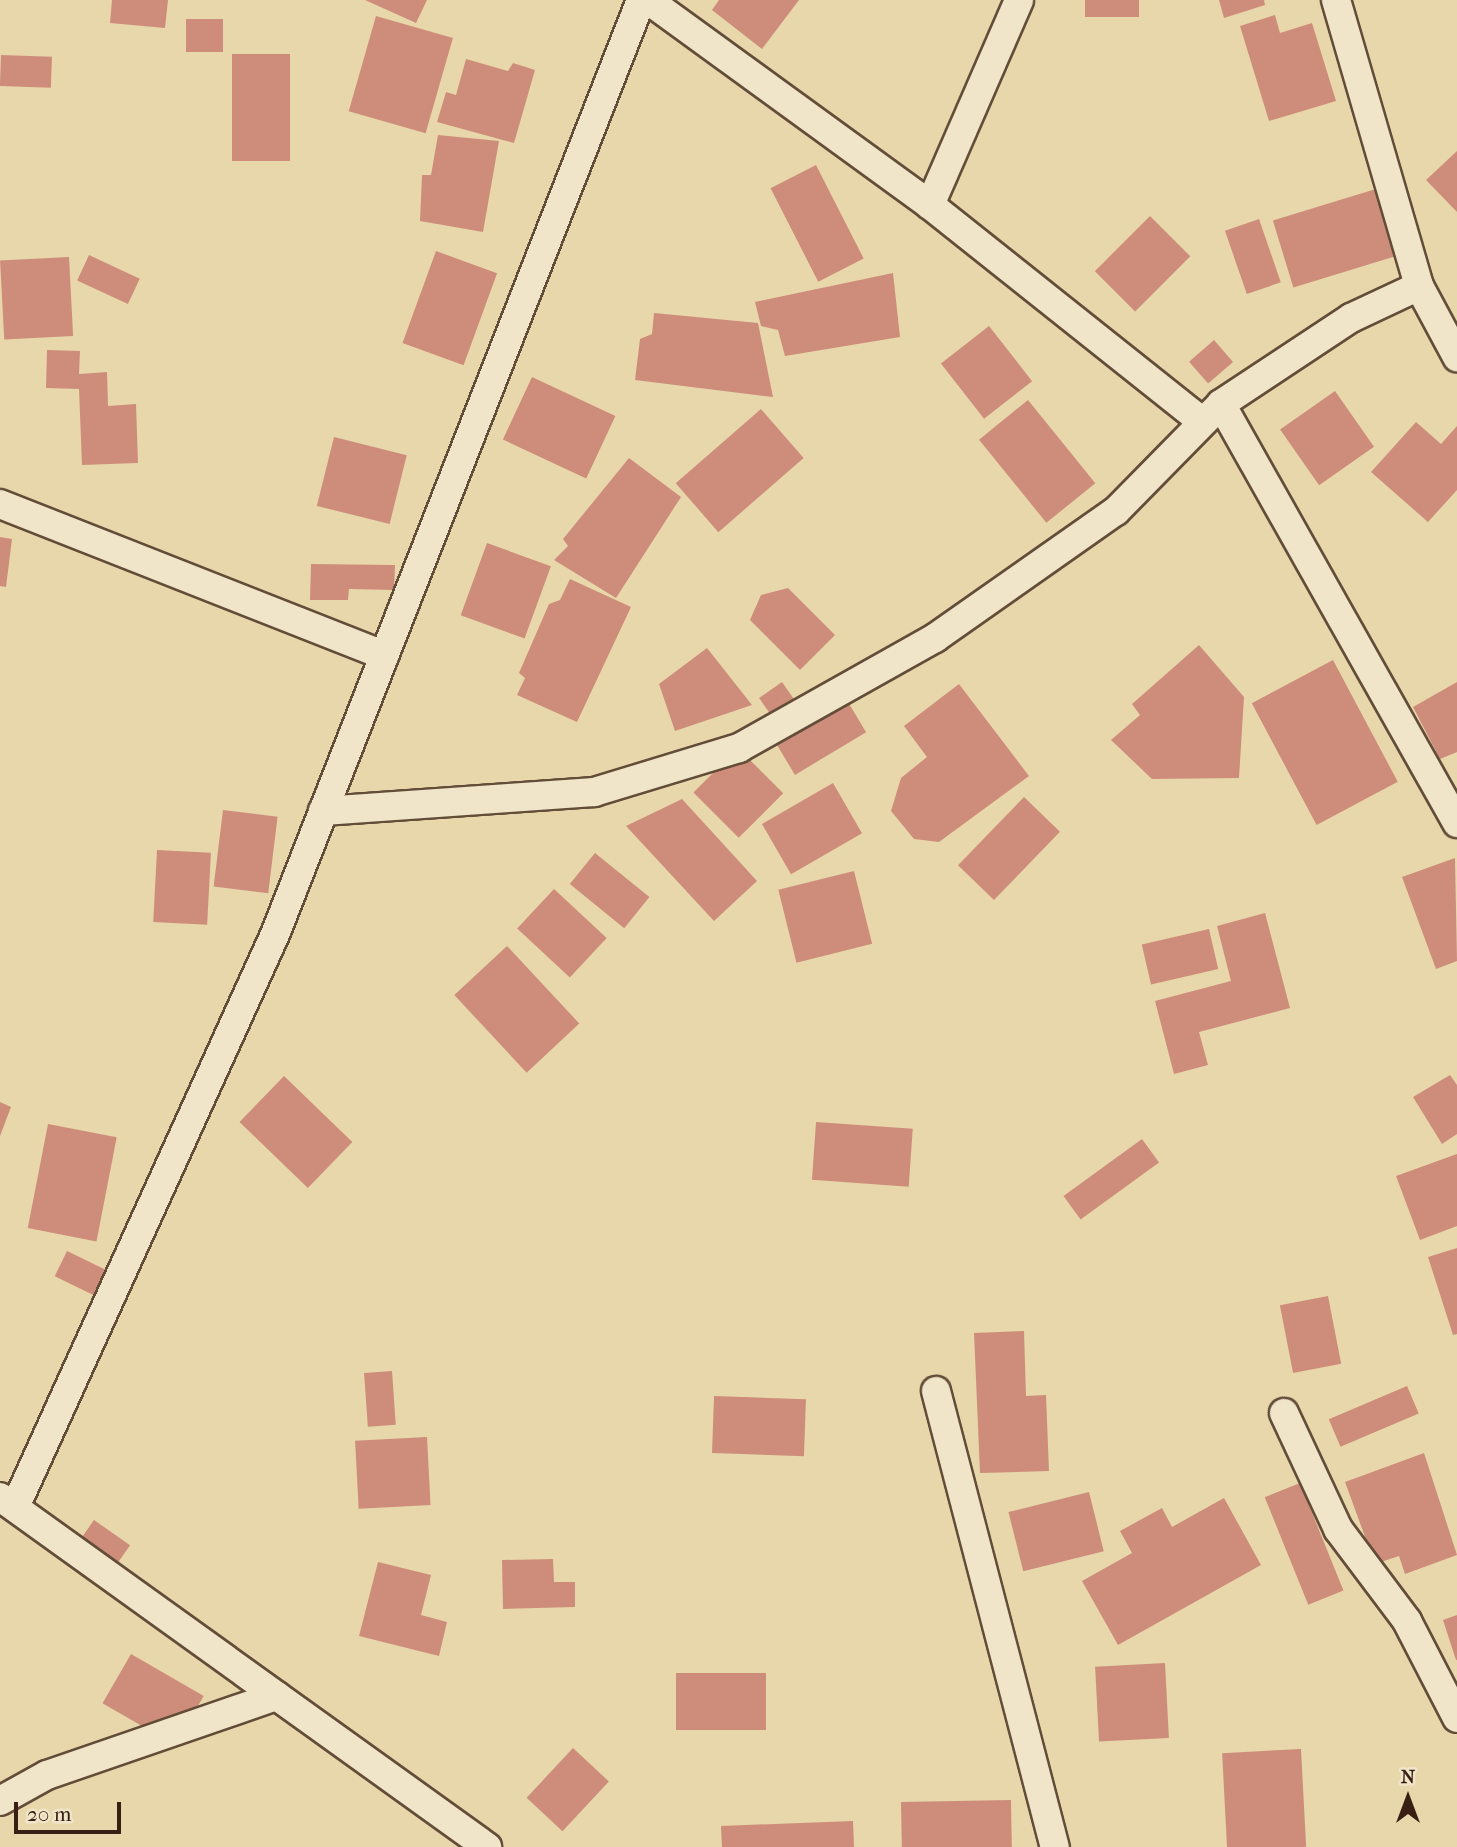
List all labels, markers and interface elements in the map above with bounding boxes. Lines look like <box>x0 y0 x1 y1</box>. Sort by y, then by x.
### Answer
north arrow <box>1373 1763 1443 1833</box>
text: N <box>1401 1766 1415 1788</box>
scale bar <box>18 1787 124 1831</box>
text: 20 m <box>27 1802 71 1826</box>

